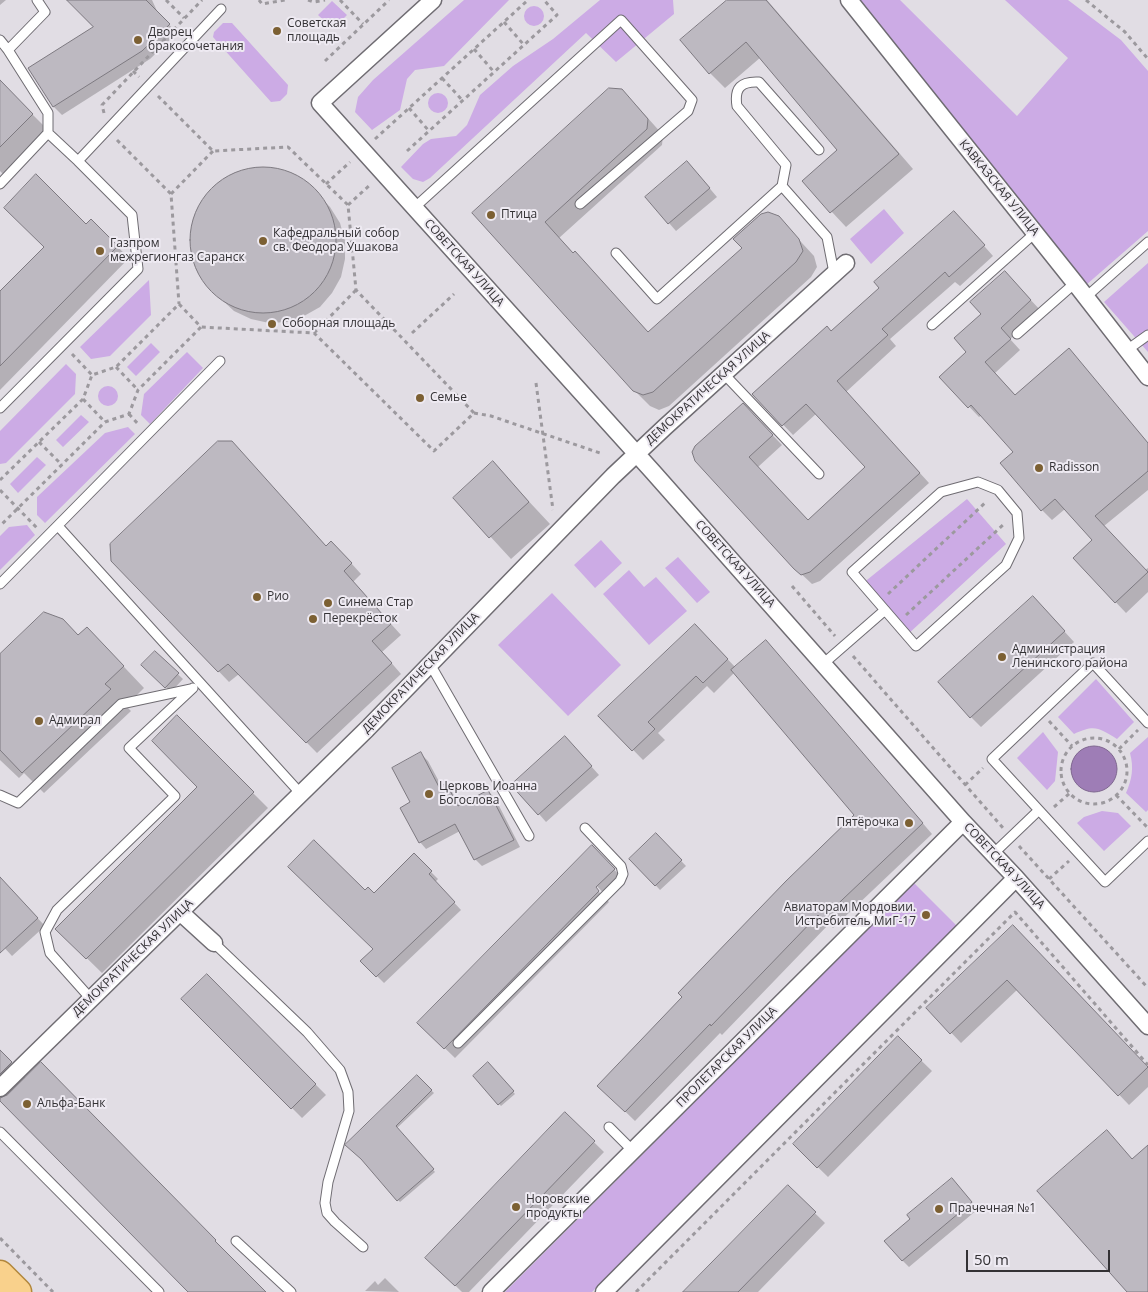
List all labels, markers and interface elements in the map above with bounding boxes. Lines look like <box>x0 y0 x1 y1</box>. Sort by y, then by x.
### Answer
place label: Советская площадь <box>287 17 346 45</box>
marker: Советская площадь <box>271 25 283 37</box>
place label: Дворец бракосочетания <box>148 26 244 54</box>
marker: Дворец бракосочетания <box>132 34 144 46</box>
street label: КАВКАЗСКАЯ УЛИЦА <box>956 137 1042 239</box>
place label: Птица <box>501 208 537 222</box>
marker: Птица <box>485 209 497 221</box>
street label: СОВЕТСКАЯ УЛИЦА <box>421 216 507 310</box>
place label: Кафедральный собор св. Феодора Ушакова <box>273 227 399 255</box>
marker: Кафедральный собор св. Феодора Ушакова <box>257 235 269 247</box>
place label: Газпром межрегионгаз Саранск <box>110 237 245 265</box>
marker: Газпром межрегионгаз Саранск <box>94 245 106 257</box>
place label: Соборная площадь <box>282 317 395 331</box>
marker: Соборная площадь <box>266 318 278 330</box>
street label: ДЕМОКРАТИЧЕСКАЯ УЛИЦА <box>643 328 773 448</box>
place label: Семье <box>430 391 467 405</box>
marker: Семье <box>414 392 426 404</box>
place label: Radisson <box>1049 461 1099 475</box>
marker: Radisson <box>1033 462 1045 474</box>
street label: СОВЕТСКАЯ УЛИЦА <box>692 517 778 611</box>
place label: Рио <box>267 590 289 604</box>
marker: Рио <box>251 591 263 603</box>
place label: Синема Стар <box>338 596 413 610</box>
marker: Синема Стар <box>322 597 334 609</box>
street label: ДЕМОКРАТИЧЕСКАЯ УЛИЦА <box>359 610 483 736</box>
place label: Перекрёсток <box>323 612 398 626</box>
marker: Перекрёсток <box>307 613 319 625</box>
place label: Администрация Ленинского района <box>1012 643 1128 671</box>
marker: Администрация Ленинского района <box>996 651 1008 663</box>
place label: Адмирал <box>49 714 101 728</box>
marker: Адмирал <box>33 715 45 727</box>
place label: Церковь Иоанна Богослова <box>439 780 537 808</box>
marker: Церковь Иоанна Богослова <box>423 788 435 800</box>
place label: Пятёрочка <box>837 816 899 830</box>
marker: Пятёрочка <box>903 817 915 829</box>
street label: СОВЕТСКАЯ УЛИЦА <box>960 820 1048 912</box>
street label: ДЕМОКРАТИЧЕСКАЯ УЛИЦА <box>70 896 196 1020</box>
place label: Авиаторам Мордовии. Истребитель МиГ-17 <box>784 901 916 929</box>
marker: Авиаторам Мордовии. Истребитель МиГ-17 <box>920 909 932 921</box>
street label: ПРОЛЕТАРСКАЯ УЛИЦА <box>674 1004 780 1110</box>
place label: Альфа-Банк <box>37 1097 105 1111</box>
marker: Альфа-Банк <box>21 1098 33 1110</box>
place label: Норовские продукты <box>526 1193 590 1221</box>
marker: Норовские продукты <box>510 1201 522 1213</box>
place label: Прачечная №1 <box>949 1202 1036 1216</box>
marker: Прачечная №1 <box>933 1203 945 1215</box>
scale bar <box>968 1240 1112 1272</box>
text: 50 m <box>974 1249 1009 1269</box>

